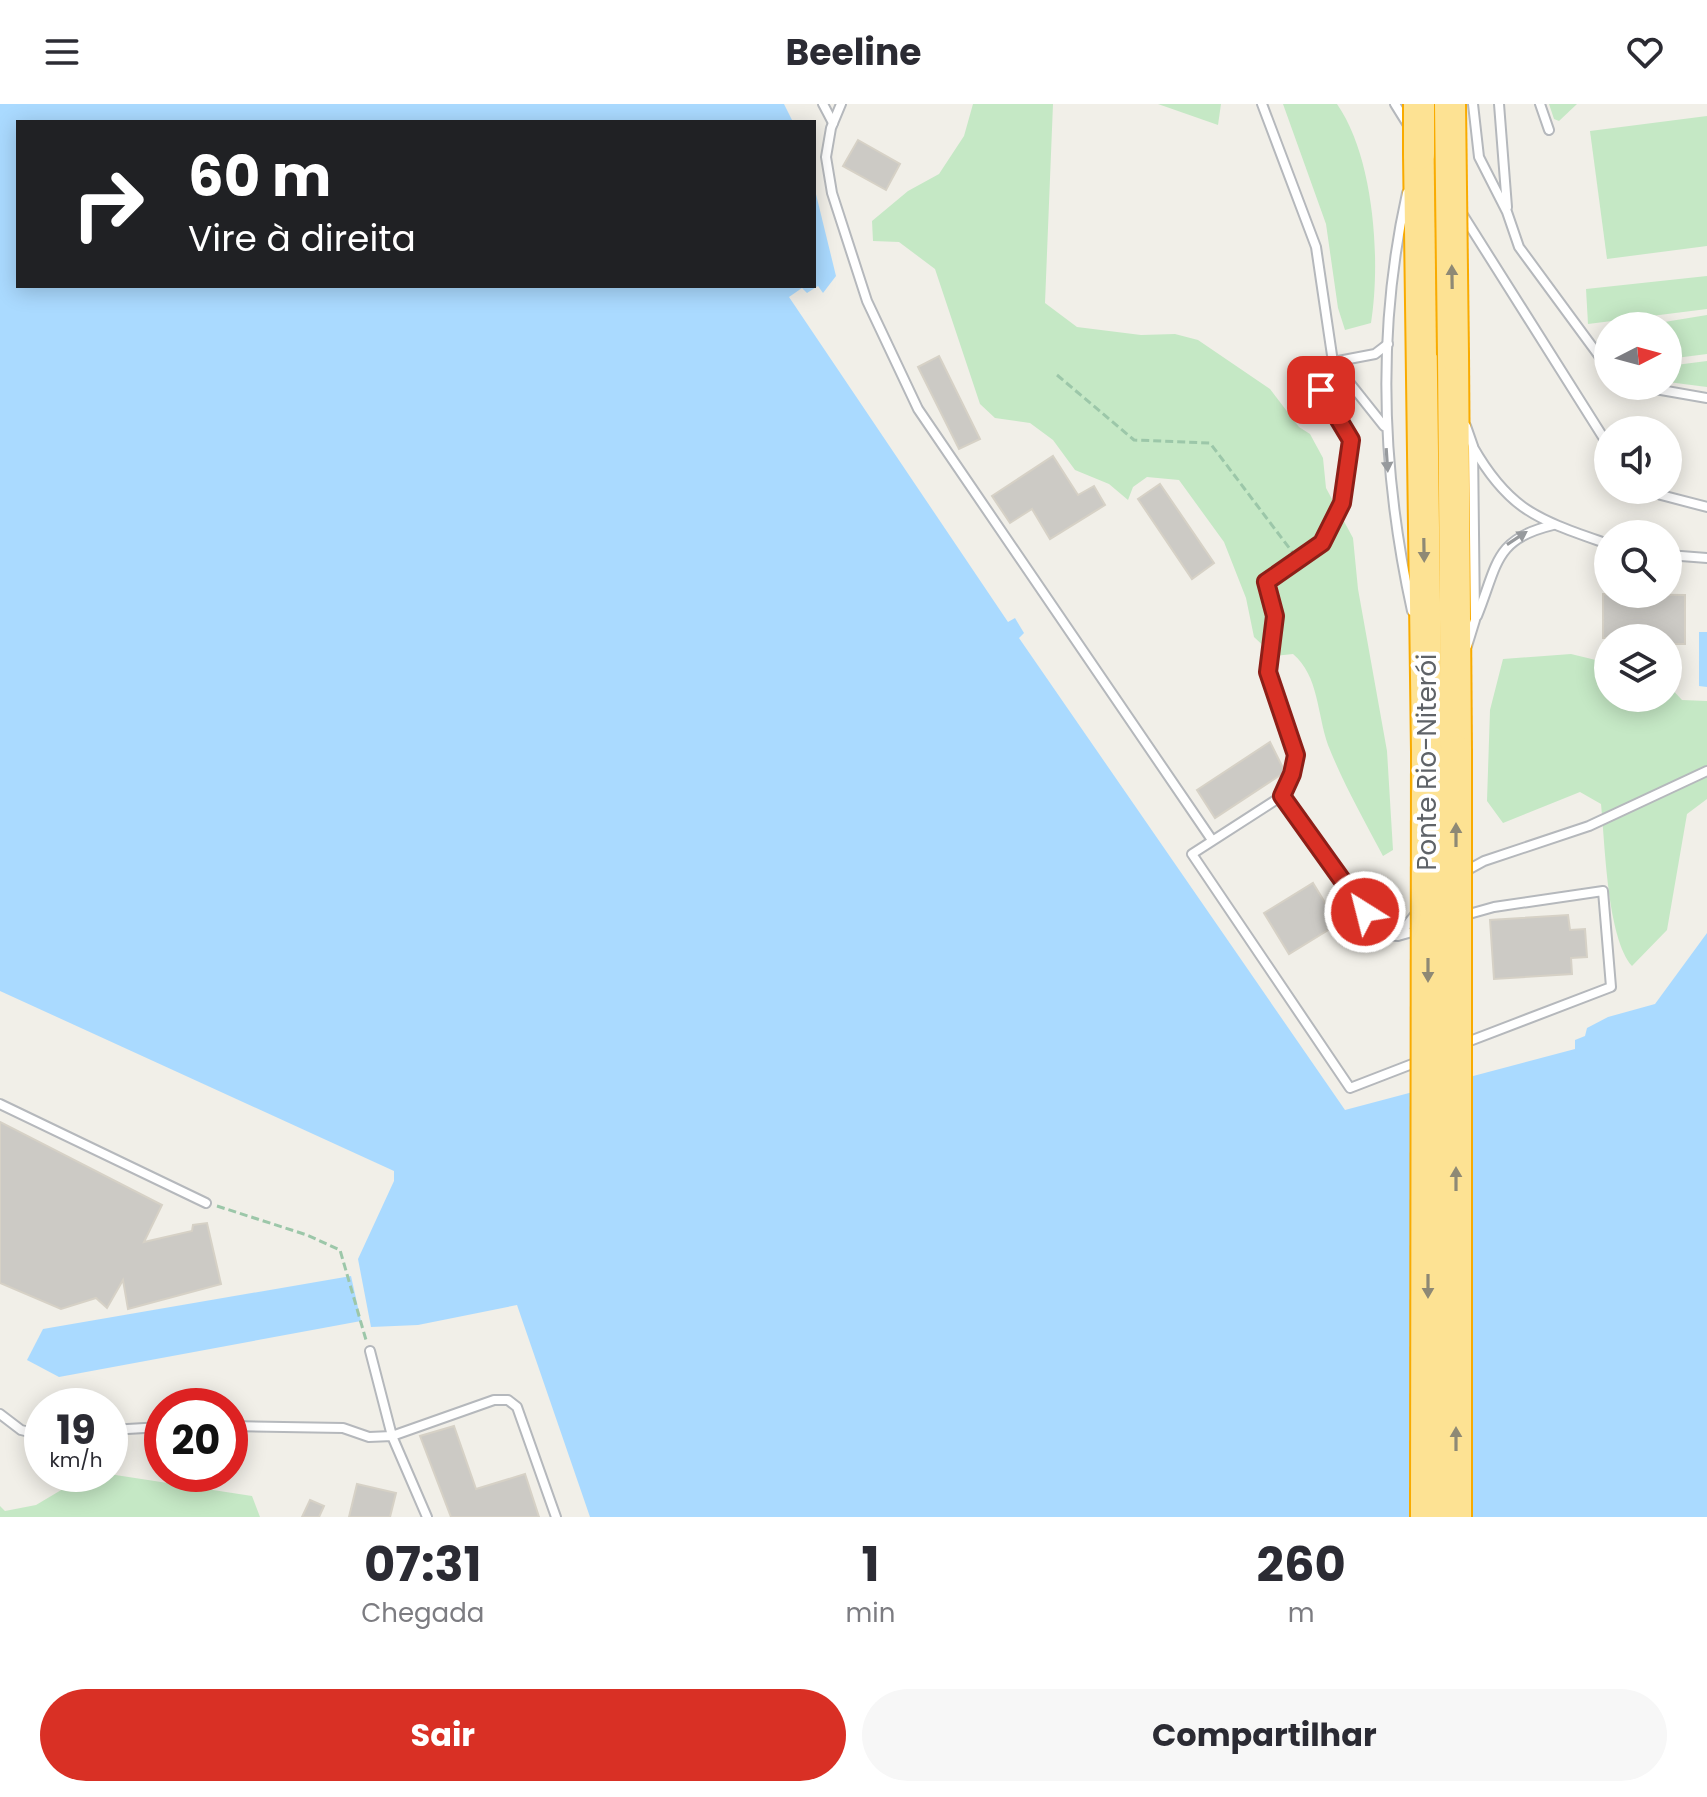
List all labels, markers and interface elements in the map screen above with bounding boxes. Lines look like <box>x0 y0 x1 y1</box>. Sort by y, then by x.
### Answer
text: Beeline <box>786 27 921 78</box>
icon: menu <box>40 30 84 74</box>
icon: heart <box>1623 30 1667 74</box>
text: 60 m <box>188 137 331 216</box>
icon: right <box>56 152 160 256</box>
text: Vire à direita <box>188 213 416 264</box>
one-way arrow <box>1446 264 1458 289</box>
north arrow <box>1594 312 1682 400</box>
map controls <box>1594 312 1682 712</box>
pin <box>1287 356 1355 424</box>
icon: arrive <box>1299 368 1343 412</box>
button: sound <box>1594 416 1682 504</box>
one-way arrow <box>1381 448 1394 473</box>
button: search <box>1594 520 1682 608</box>
one-way arrow <box>1507 530 1528 545</box>
one-way arrow <box>1417 538 1430 563</box>
button: layers <box>1594 624 1682 712</box>
street label: Ponte Rio-Niterói <box>1409 653 1445 871</box>
one-way arrow <box>1450 822 1462 847</box>
position arrow <box>1323 870 1407 954</box>
one-way arrow <box>1422 958 1434 983</box>
one-way arrow <box>1450 1166 1462 1191</box>
one-way arrow <box>1422 1274 1434 1299</box>
speed limit sign: 20 <box>144 1388 248 1492</box>
text: 19 <box>56 1402 96 1458</box>
one-way arrow <box>1450 1426 1462 1451</box>
text: km/h <box>49 1446 103 1474</box>
text: 07:31 <box>364 1531 482 1598</box>
text: 1 <box>861 1531 879 1598</box>
text: 260 <box>1257 1531 1346 1598</box>
text: Chegada <box>361 1595 484 1631</box>
text: min <box>846 1595 895 1631</box>
text: m <box>1288 1595 1315 1631</box>
button: Sair <box>40 1689 846 1781</box>
button: Compartilhar <box>862 1689 1667 1781</box>

